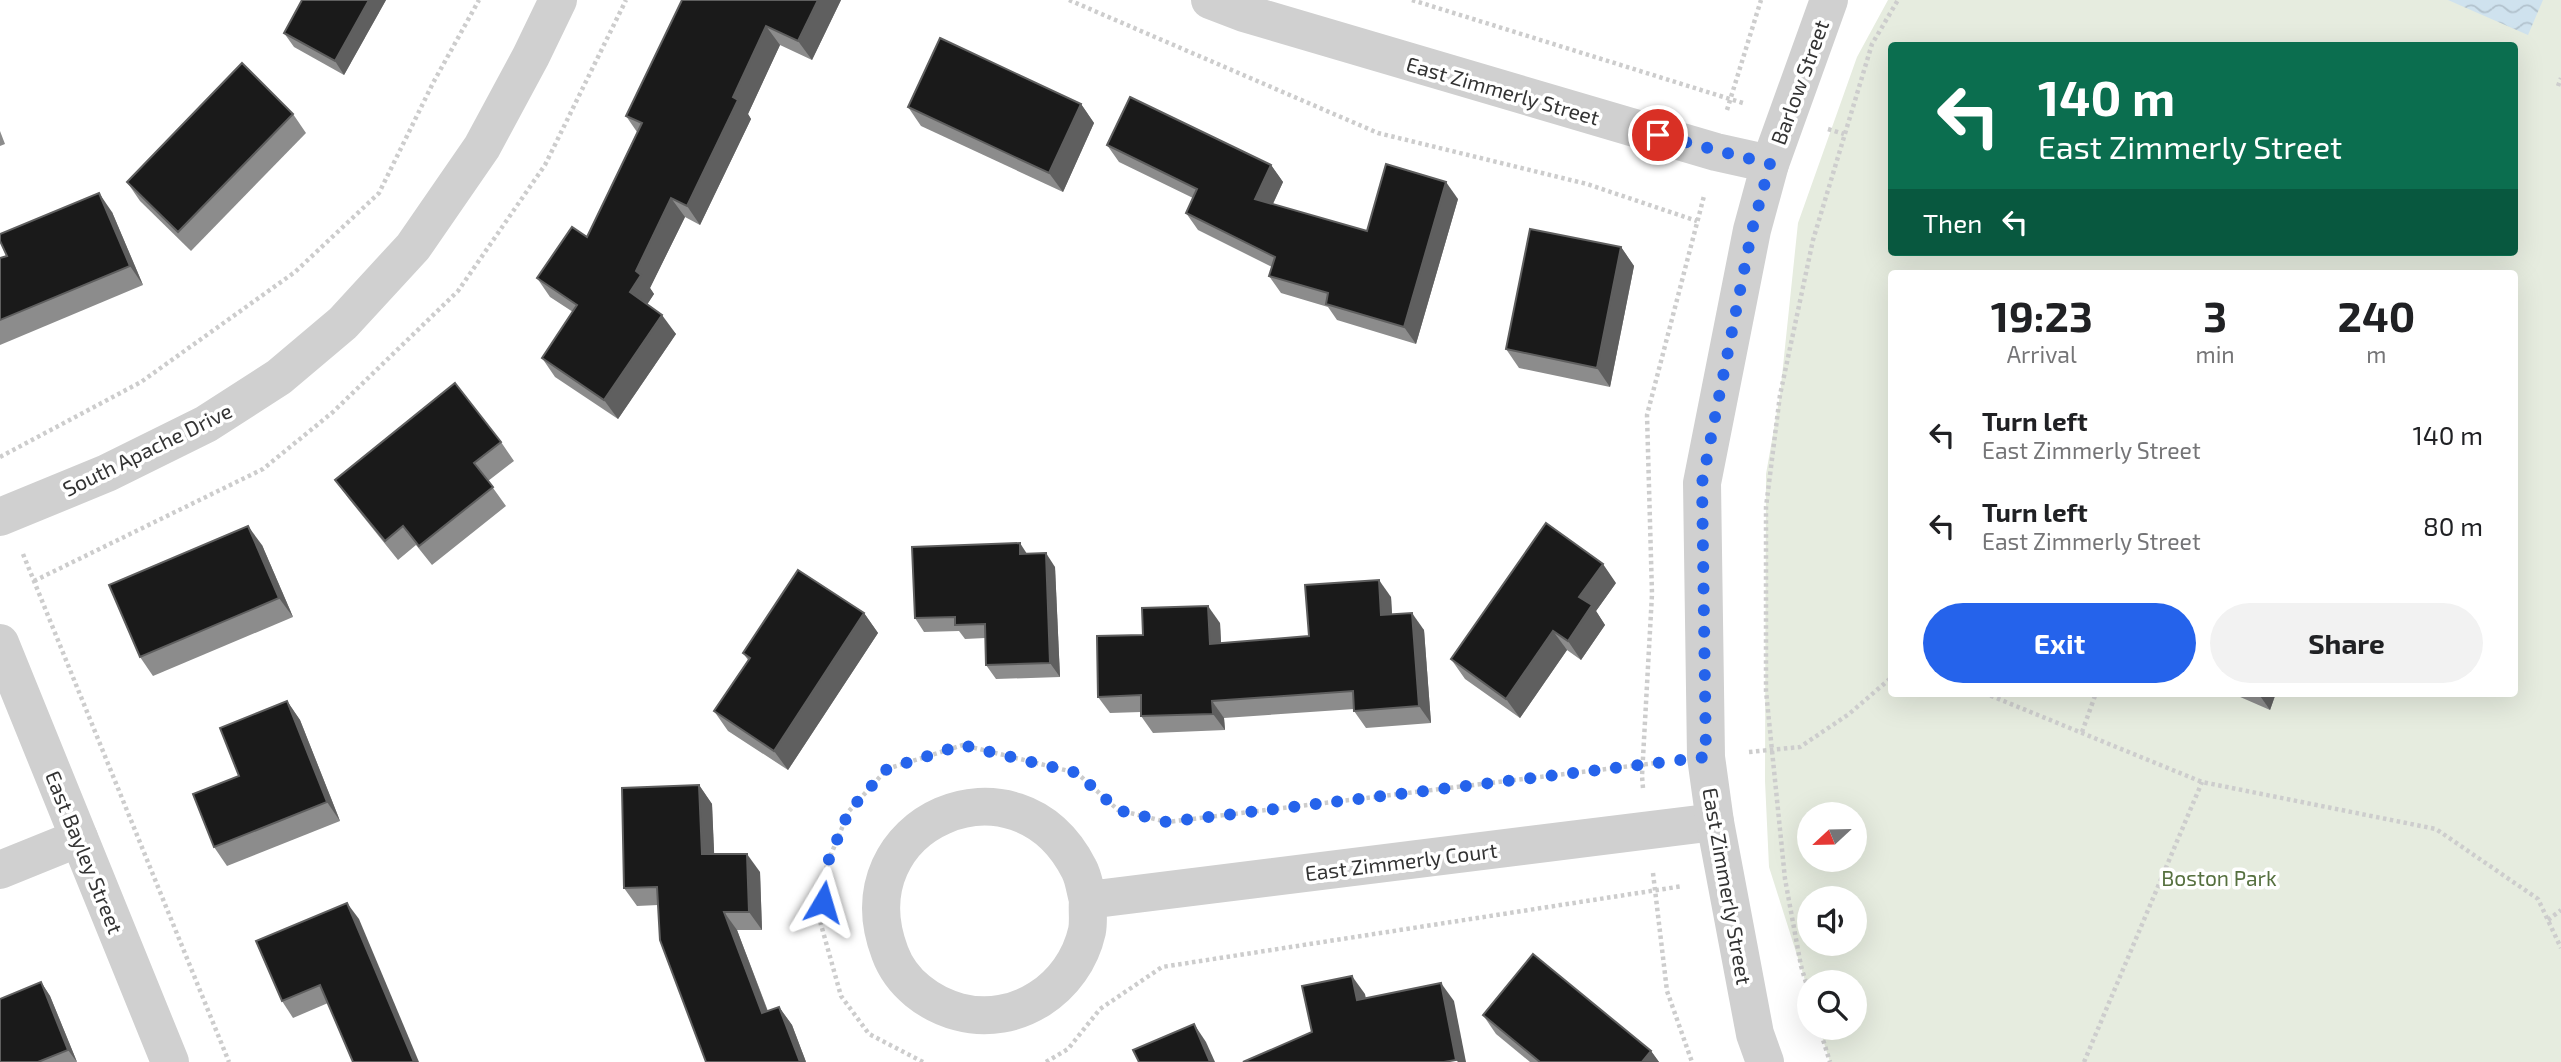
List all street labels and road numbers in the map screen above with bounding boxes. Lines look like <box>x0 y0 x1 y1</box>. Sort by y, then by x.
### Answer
street label: Barlow Street <box>1765 16 1833 148</box>
street label: East Zimmerly Street <box>1404 50 1602 130</box>
street label: South Apache Drive <box>58 397 236 501</box>
street label: East Bayley Street <box>41 767 129 937</box>
street label: East Zimmerly Street <box>1698 785 1758 987</box>
street label: East Zimmerly Court <box>1303 837 1499 885</box>

